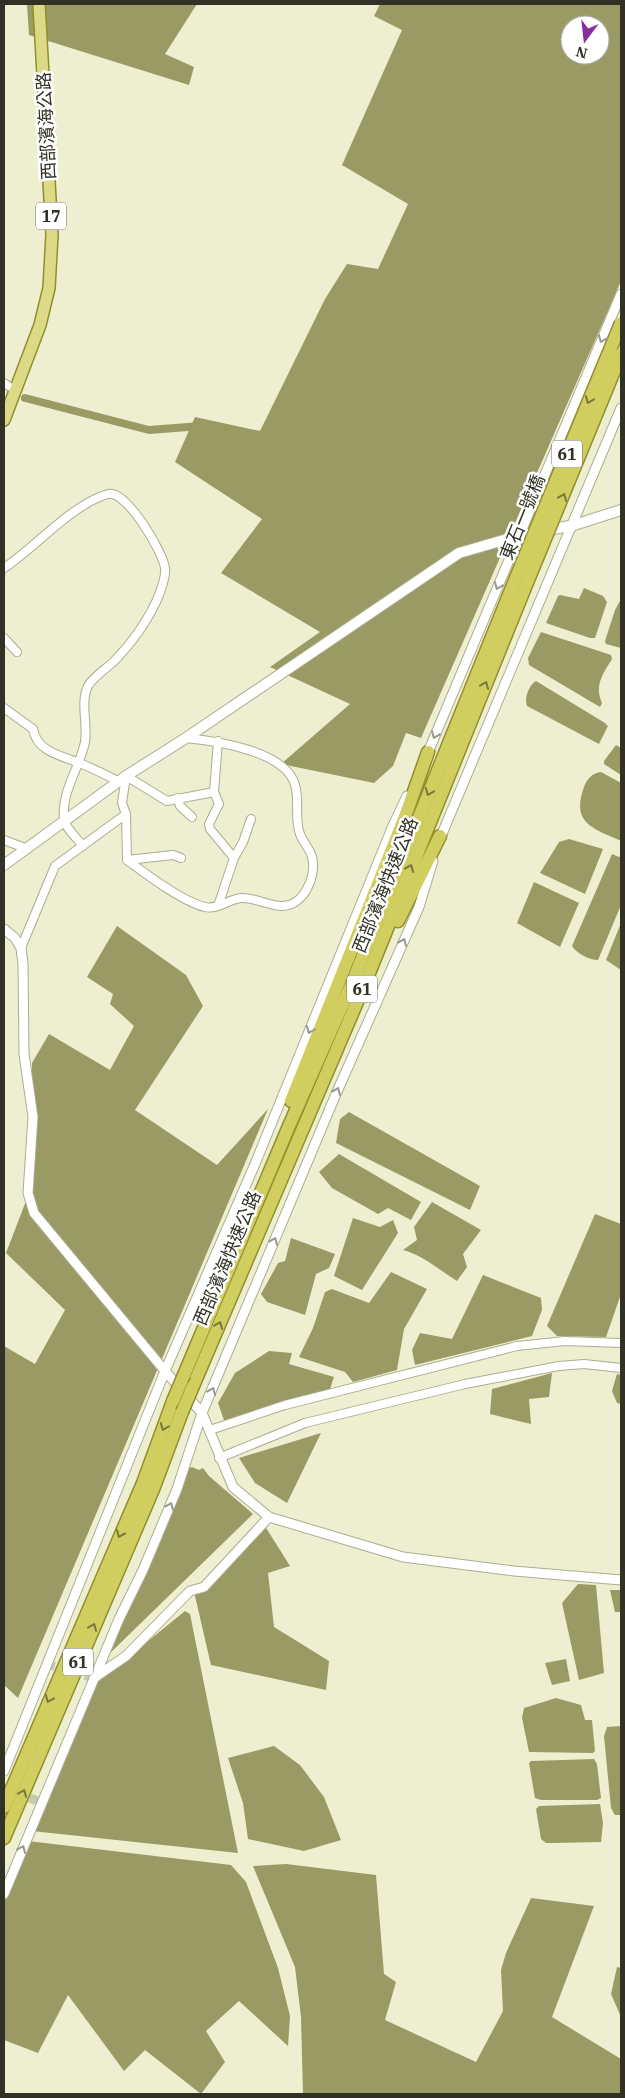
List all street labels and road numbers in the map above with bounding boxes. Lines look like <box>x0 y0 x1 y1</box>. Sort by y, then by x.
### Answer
street label: 西部濱海公路 <box>32 71 60 181</box>
road number: 17 <box>36 202 66 230</box>
road number: 61 <box>552 440 582 468</box>
street label: 東石一號橋 <box>494 471 550 563</box>
street label: 西部濱海快速公路 <box>347 814 423 956</box>
road number: 61 <box>347 976 377 1002</box>
street label: 西部濱海快速公路 <box>188 1187 266 1329</box>
road number: 61 <box>63 1648 93 1675</box>

